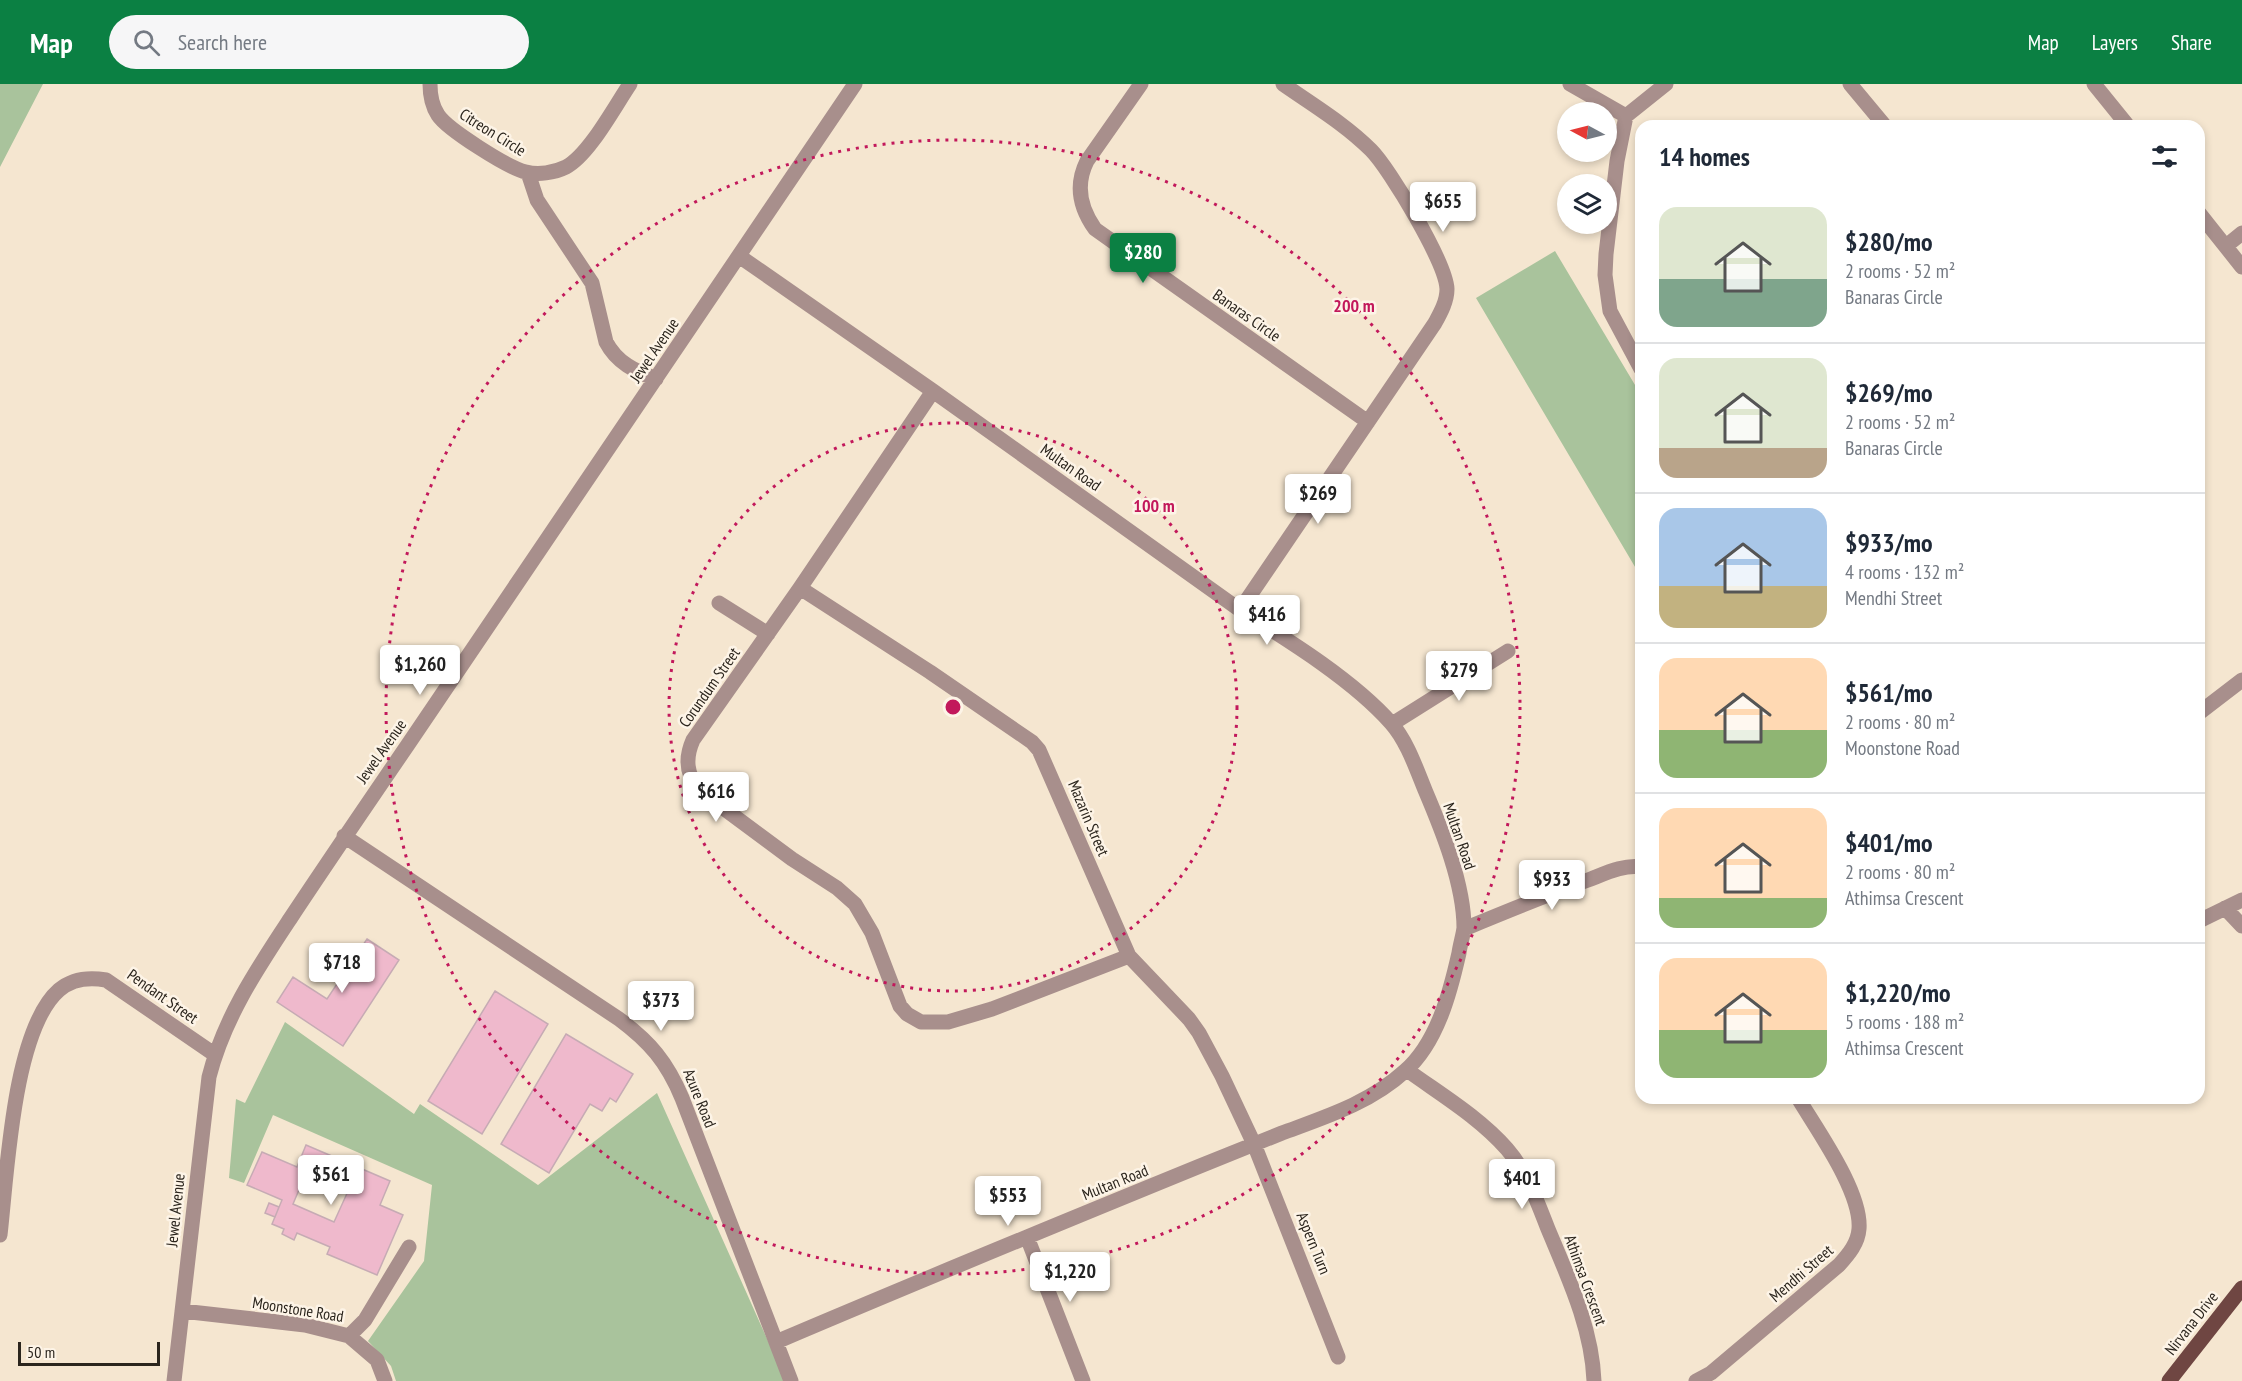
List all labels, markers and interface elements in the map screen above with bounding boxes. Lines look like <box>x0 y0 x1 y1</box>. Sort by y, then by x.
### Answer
search box <box>109 15 529 69</box>
text: Map <box>30 24 73 61</box>
icon: search <box>130 26 163 59</box>
text: Search here <box>178 28 267 56</box>
text: Map <box>2028 29 2059 56</box>
text: Layers <box>2092 29 2138 56</box>
text: Share <box>2171 29 2212 56</box>
north arrow <box>1557 102 1617 162</box>
map controls <box>1557 102 1617 234</box>
street label: Citreon Circle <box>456 104 530 160</box>
text: 14 homes <box>1659 140 1750 173</box>
icon: filters <box>2148 140 2181 173</box>
button: layers <box>1557 174 1617 234</box>
pin: $655 <box>1407 182 1479 233</box>
text: $655 <box>1424 188 1462 214</box>
text: $280/mo <box>1845 225 1933 258</box>
icon: home <box>1707 231 1779 303</box>
pin: $280 <box>1107 233 1179 284</box>
text: $280 <box>1124 239 1162 265</box>
text: 2 rooms · 52 m² <box>1845 258 1955 284</box>
street label: Banaras Circle <box>1209 284 1285 346</box>
text: Banaras Circle <box>1845 284 1943 310</box>
text: 200 m <box>1333 294 1375 317</box>
street label: Jewel Avenue <box>625 314 683 387</box>
text: $269/mo <box>1845 376 1933 409</box>
icon: home <box>1707 382 1779 454</box>
text: 2 rooms · 52 m² <box>1845 409 1955 435</box>
text: Banaras Circle <box>1845 435 1943 461</box>
street label: Multan Road <box>1037 439 1105 495</box>
pin: $269 <box>1282 474 1354 525</box>
text: $269 <box>1299 480 1337 506</box>
text: 100 m <box>1133 494 1175 517</box>
text: $933/mo <box>1845 526 1933 559</box>
icon: home <box>1707 532 1779 604</box>
text: 4 rooms · 132 m² <box>1845 559 1964 585</box>
text: Mendhi Street <box>1845 585 1942 611</box>
pin: $416 <box>1231 595 1303 646</box>
text: $416 <box>1248 601 1286 627</box>
street label: Corundum Street <box>674 643 744 731</box>
pin: $1,260 <box>371 645 469 696</box>
text: $1,260 <box>394 651 446 677</box>
pin: $279 <box>1423 651 1495 702</box>
text: $279 <box>1440 657 1478 683</box>
text: $561/mo <box>1845 676 1933 709</box>
icon: home <box>1707 682 1779 754</box>
centre of rings <box>943 697 963 717</box>
text: 2 rooms · 80 m² <box>1845 709 1955 735</box>
street label: Jewel Avenue <box>351 715 410 788</box>
text: Moonstone Road <box>1845 735 1960 761</box>
pin: $616 <box>680 772 752 823</box>
street label: Mazarin Street <box>1064 777 1114 859</box>
text: $616 <box>697 778 735 804</box>
street label: Multan Road <box>1439 800 1481 872</box>
text: $401/mo <box>1845 826 1933 859</box>
icon: home <box>1707 832 1779 904</box>
text: 2 rooms · 80 m² <box>1845 859 1955 885</box>
pin: $933 <box>1516 860 1588 911</box>
text: $933 <box>1533 866 1571 892</box>
text: Athimsa Crescent <box>1845 885 1964 911</box>
pin: $718 <box>306 943 378 994</box>
text: $718 <box>323 949 361 975</box>
street label: Pendant Street <box>124 964 203 1028</box>
text: $1,220/mo <box>1845 976 1951 1009</box>
pin: $373 <box>625 981 697 1032</box>
icon: home <box>1707 982 1779 1054</box>
text: $373 <box>642 987 680 1013</box>
text: 5 rooms · 188 m² <box>1845 1009 1964 1035</box>
text: Athimsa Crescent <box>1845 1035 1964 1061</box>
street label: Azure Road <box>679 1066 721 1130</box>
pin: $561 <box>295 1155 367 1206</box>
pin: $401 <box>1486 1159 1558 1210</box>
street label: Multan Road <box>1079 1160 1151 1204</box>
text: $561 <box>312 1161 350 1187</box>
text: $401 <box>1503 1165 1541 1191</box>
street label: Jewel Avenue <box>161 1172 189 1249</box>
pin: $553 <box>972 1176 1044 1227</box>
text: $553 <box>989 1182 1027 1208</box>
street label: Aspern Turn <box>1293 1209 1335 1277</box>
street label: Athimsa Crescent <box>1560 1232 1612 1329</box>
street label: Mendhi Street <box>1765 1240 1837 1306</box>
pin: $1,220 <box>1021 1252 1119 1303</box>
text: $1,220 <box>1044 1258 1096 1284</box>
street label: Nirvana Drive <box>2160 1287 2222 1359</box>
street label: Moonstone Road <box>251 1292 345 1326</box>
scale bar <box>18 1339 160 1366</box>
text: 50 m <box>27 1342 55 1362</box>

